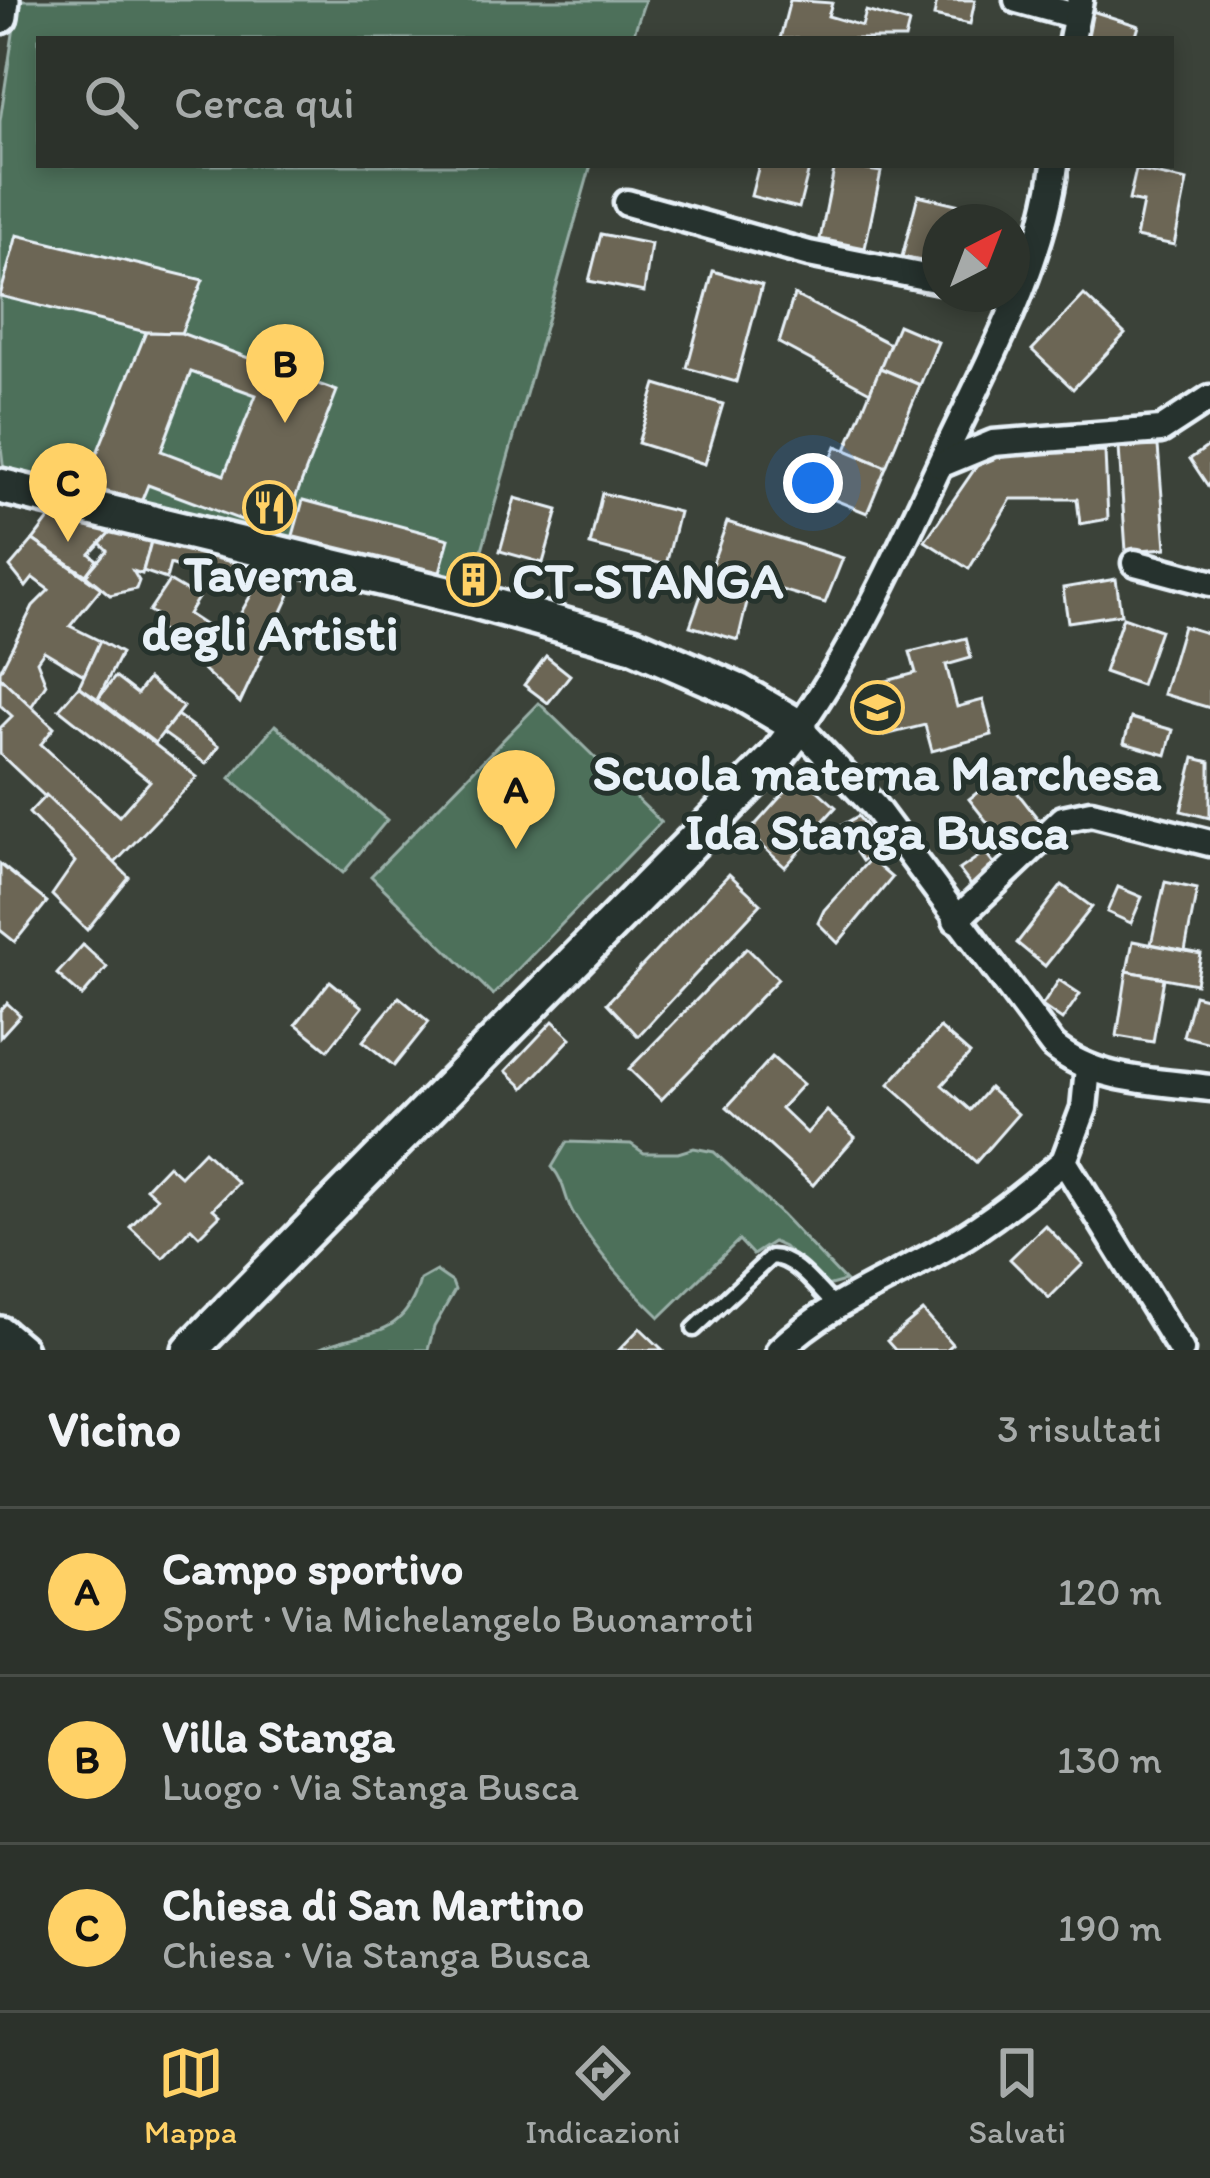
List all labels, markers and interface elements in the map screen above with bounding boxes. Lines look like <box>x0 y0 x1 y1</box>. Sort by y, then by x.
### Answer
search box <box>36 36 1174 168</box>
icon: search <box>78 69 144 135</box>
text: Cerca qui <box>174 75 355 129</box>
north arrow <box>922 204 1030 312</box>
pin: B <box>246 324 324 423</box>
pin: C <box>29 443 107 542</box>
your location <box>783 453 843 513</box>
restaurant icon: Taverna degli Artisti <box>242 480 298 536</box>
place label: Taverna degli Artisti <box>141 543 399 663</box>
place label: CT-STANGA <box>512 550 784 611</box>
building icon: CT-STANGA <box>445 552 501 608</box>
school or university icon: Scuola materna Marchesa Ida Stanga Busca <box>849 679 905 735</box>
place label: Scuola materna Marchesa Ida Stanga Busca <box>593 742 1162 862</box>
pin: A <box>477 750 555 849</box>
text: Vicino <box>48 1398 181 1459</box>
text: 3 risultati <box>997 1405 1162 1452</box>
text: Campo sportivo <box>162 1541 463 1595</box>
text: A <box>75 1568 99 1615</box>
text: 120 m <box>1058 1568 1162 1615</box>
text: Sport · Via Michelangelo Buonarroti <box>162 1595 754 1642</box>
text: Villa Stanga <box>162 1709 395 1763</box>
text: B <box>74 1736 100 1783</box>
text: 130 m <box>1057 1736 1162 1783</box>
text: Luogo · Via Stanga Busca <box>162 1763 579 1810</box>
text: Chiesa di San Martino <box>162 1877 584 1931</box>
text: C <box>74 1904 100 1951</box>
text: 190 m <box>1058 1904 1162 1951</box>
text: Chiesa · Via Stanga Busca <box>162 1931 591 1978</box>
tab: Mappa <box>144 2040 237 2151</box>
tab: Indicazioni <box>525 2040 681 2151</box>
tab: Salvati <box>969 2040 1066 2151</box>

